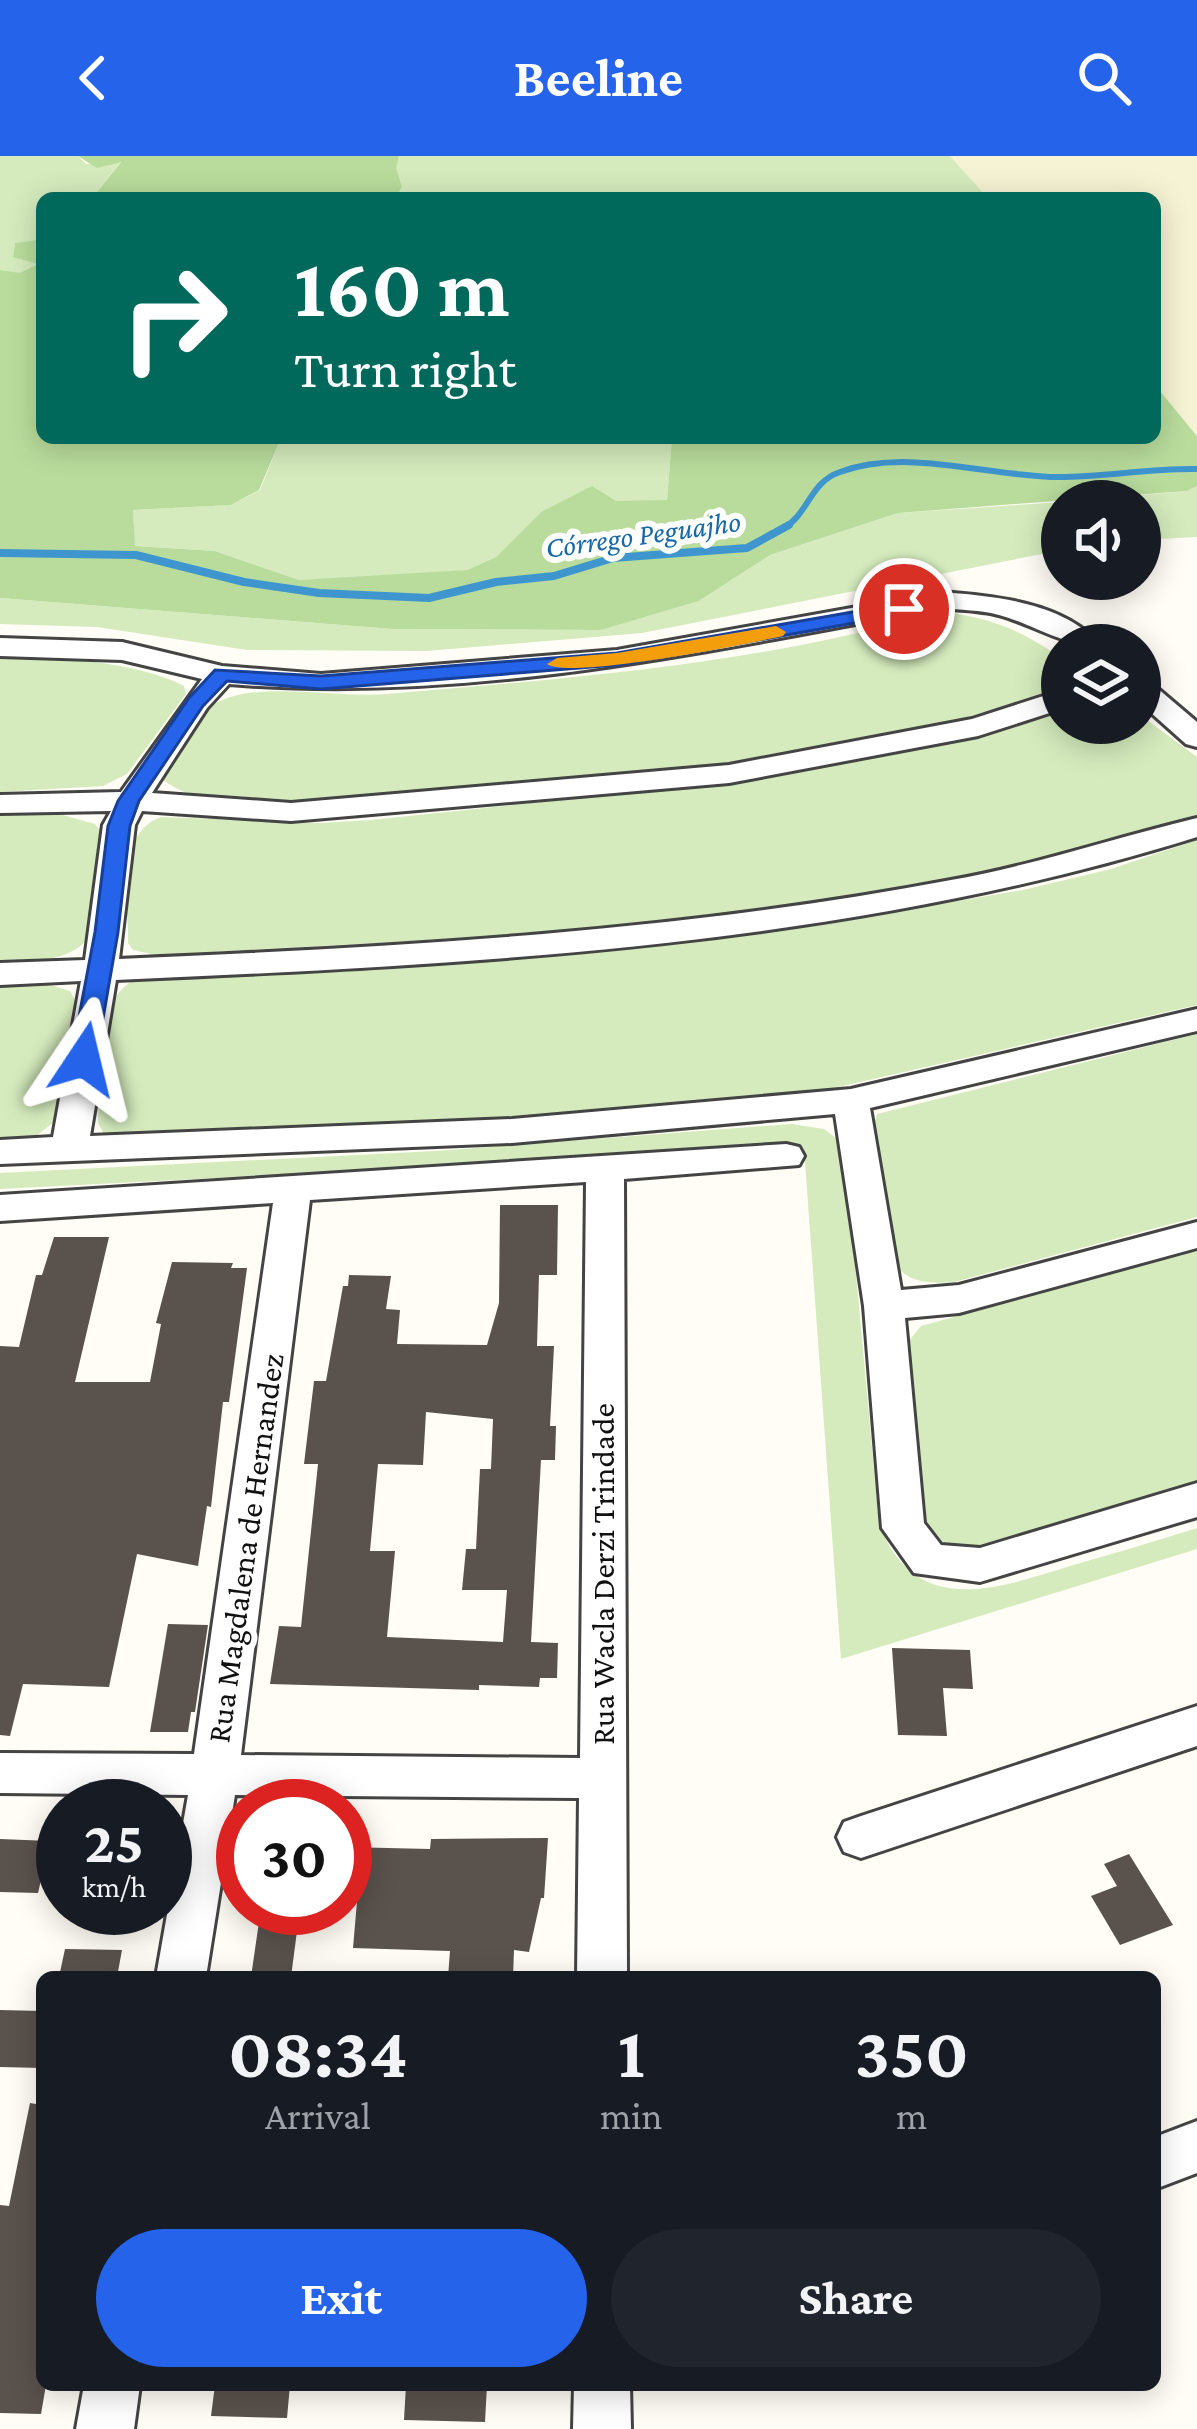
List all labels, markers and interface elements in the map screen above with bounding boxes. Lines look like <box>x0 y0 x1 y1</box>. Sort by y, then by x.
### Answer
icon: back <box>60 45 126 111</box>
icon: search <box>1071 45 1137 111</box>
text: Beeline <box>514 48 683 108</box>
icon: right <box>96 240 252 396</box>
text: 160 m <box>294 241 510 334</box>
text: Turn right <box>294 339 516 399</box>
map controls <box>1041 480 1161 744</box>
button: sound <box>1041 480 1161 600</box>
water label: Córrego Peguajho <box>543 504 743 565</box>
pin <box>853 558 955 660</box>
icon: arrive <box>871 576 937 642</box>
button: layers <box>1041 624 1161 744</box>
position arrow <box>21 996 147 1122</box>
street label: Rua Magdalena de Hernandez <box>199 1351 291 1745</box>
street label: Rua Wacla Derzi Trindade <box>584 1403 621 1745</box>
speed limit sign: 30 <box>216 1779 372 1935</box>
text: 25 <box>84 1808 144 1875</box>
text: km/h <box>82 1870 146 1903</box>
text: 08:34 <box>228 2012 408 2092</box>
text: 1 <box>618 2012 645 2092</box>
text: 350 <box>855 2012 969 2092</box>
text: Arrival <box>265 2094 371 2137</box>
text: min <box>600 2094 662 2137</box>
text: m <box>896 2094 927 2137</box>
button: Exit <box>96 2229 587 2367</box>
button: Share <box>611 2229 1101 2367</box>

